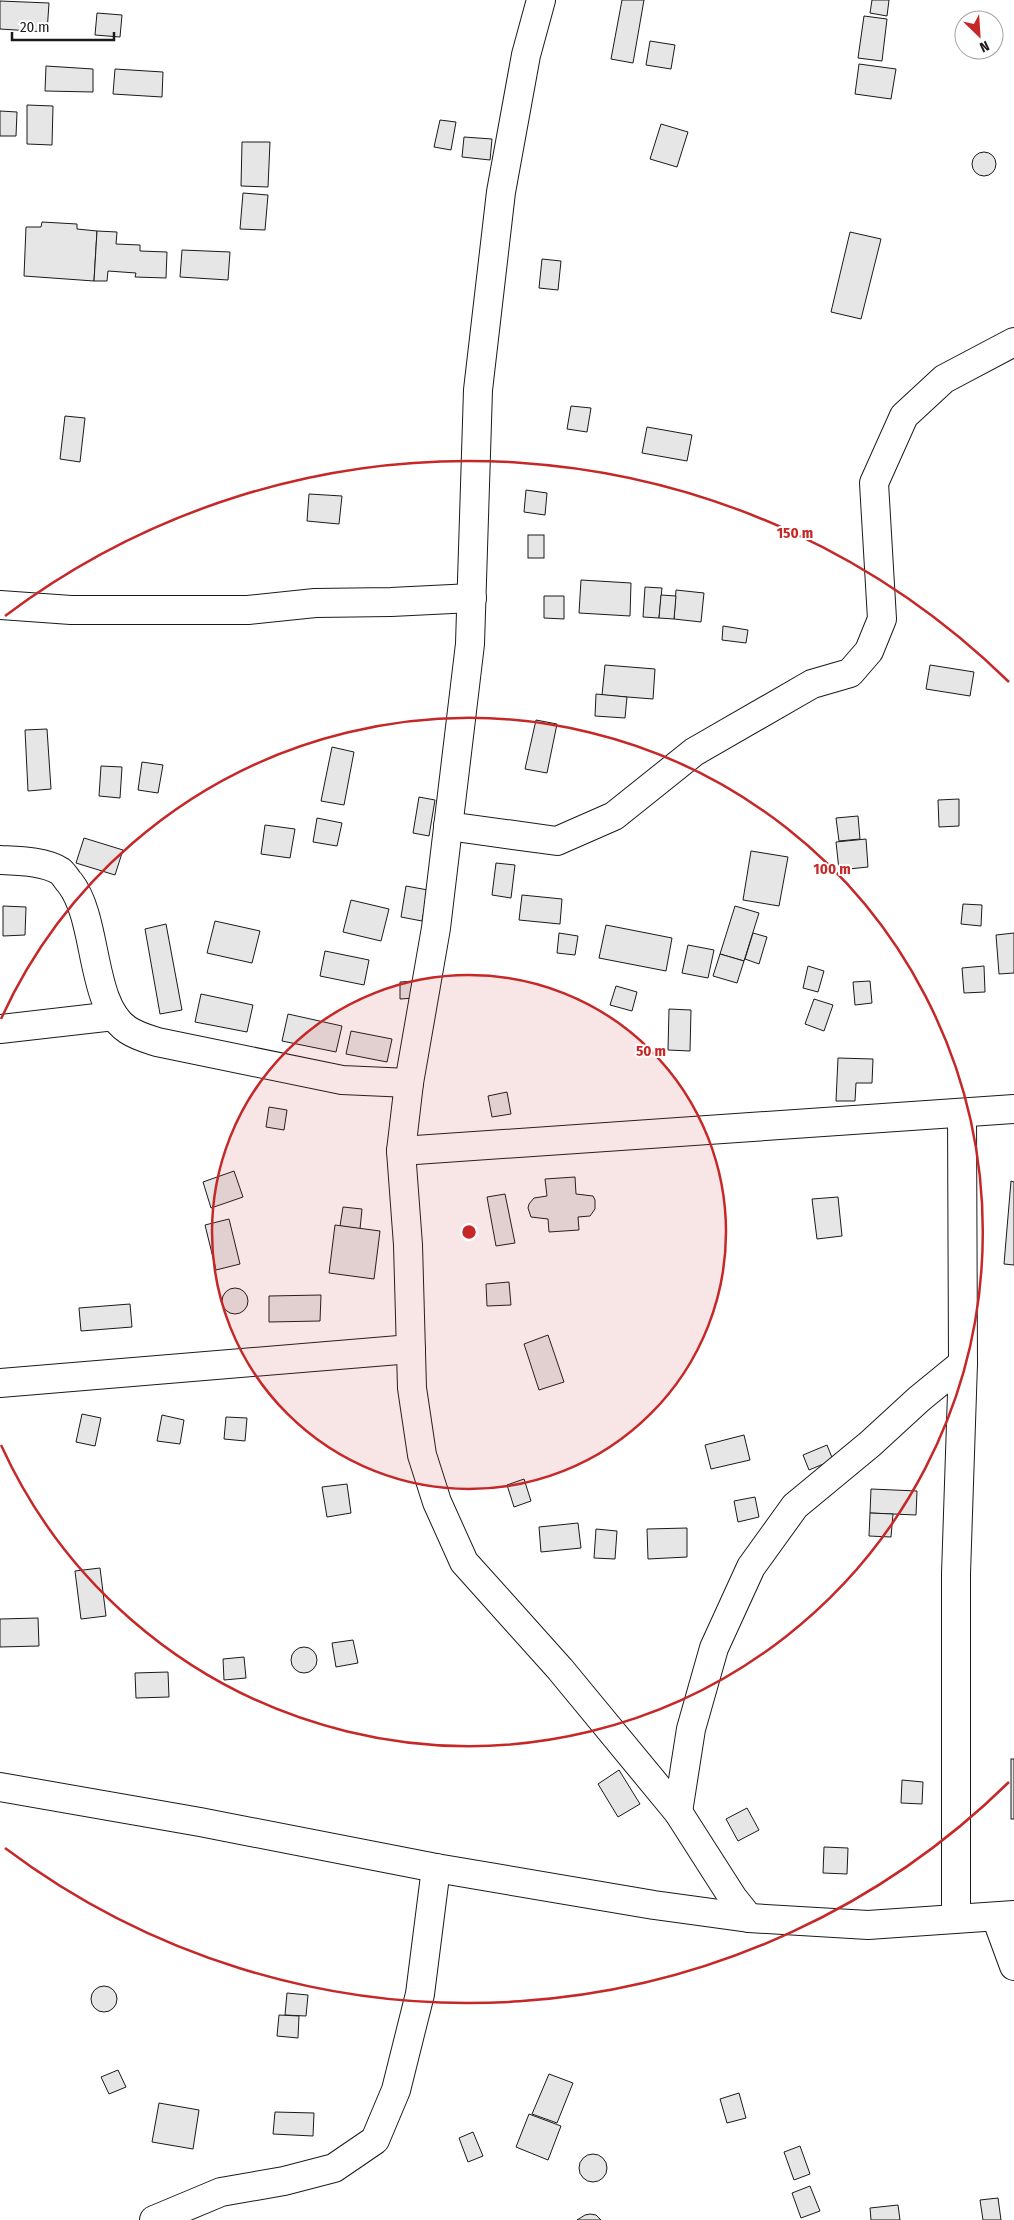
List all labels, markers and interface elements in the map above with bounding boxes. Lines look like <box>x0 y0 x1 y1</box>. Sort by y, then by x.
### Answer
scale bar <box>12 10 115 42</box>
north arrow <box>954 10 1004 60</box>
text: 20 m <box>20 18 50 36</box>
text: N <box>977 37 992 56</box>
text: 150 m <box>777 524 813 542</box>
text: 100 m <box>813 860 851 878</box>
text: 50 m <box>636 1042 666 1060</box>
centre of rings <box>460 1223 478 1241</box>

